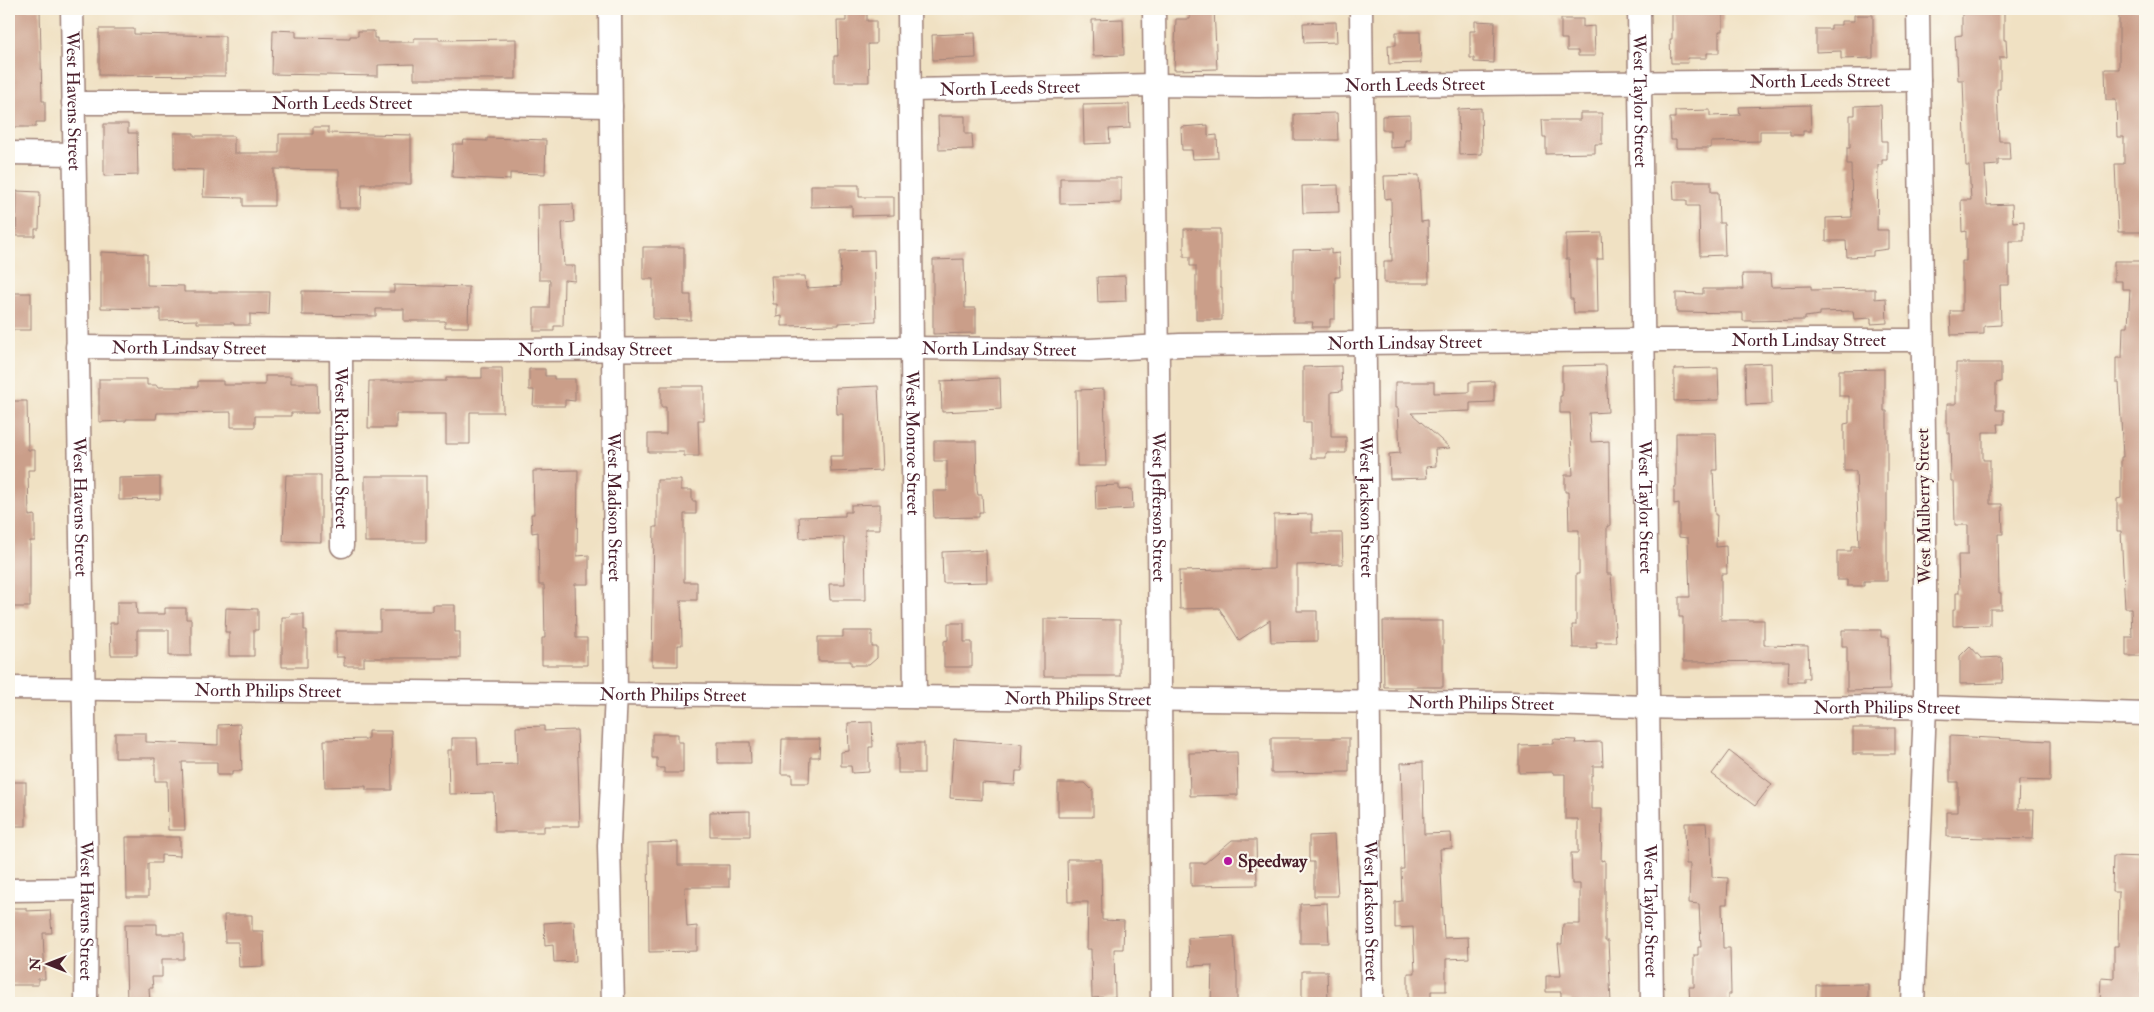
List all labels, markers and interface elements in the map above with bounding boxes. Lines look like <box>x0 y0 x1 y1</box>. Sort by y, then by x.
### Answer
street label: West Havens Street <box>61 30 86 171</box>
street label: West Taylor Street <box>1628 33 1653 168</box>
street label: North Leeds Street <box>1750 69 1890 93</box>
street label: North Leeds Street <box>1345 72 1485 97</box>
street label: North Leeds Street <box>939 75 1081 101</box>
street label: North Leeds Street <box>272 92 412 115</box>
street label: North Lindsay Street <box>1731 329 1886 352</box>
street label: North Lindsay Street <box>1327 330 1482 355</box>
street label: North Lindsay Street <box>112 336 267 360</box>
street label: North Lindsay Street <box>922 337 1077 361</box>
street label: North Lindsay Street <box>518 338 673 361</box>
street label: West Richmond Street <box>330 366 353 529</box>
street label: West Monroe Street <box>901 369 925 516</box>
street label: West Mulberry Street <box>1911 428 1937 585</box>
street label: West Madison Street <box>602 431 627 582</box>
street label: West Jefferson Street <box>1147 431 1171 582</box>
street label: West Jackson Street <box>1354 435 1379 578</box>
street label: West Havens Street <box>68 436 93 577</box>
street label: West Taylor Street <box>1633 439 1658 574</box>
street label: North Philips Street <box>194 678 342 703</box>
street label: North Philips Street <box>599 682 747 707</box>
street label: North Philips Street <box>1004 686 1152 711</box>
street label: North Philips Street <box>1407 690 1555 716</box>
street label: North Philips Street <box>1813 695 1961 720</box>
street label: West Jackson Street <box>1359 839 1383 982</box>
street label: West Havens Street <box>75 840 99 981</box>
street label: West Taylor Street <box>1638 843 1663 978</box>
place label: Speedway <box>1238 850 1308 873</box>
marker: Speedway <box>1222 855 1234 867</box>
north arrow <box>22 940 72 990</box>
text: N <box>27 957 44 971</box>

